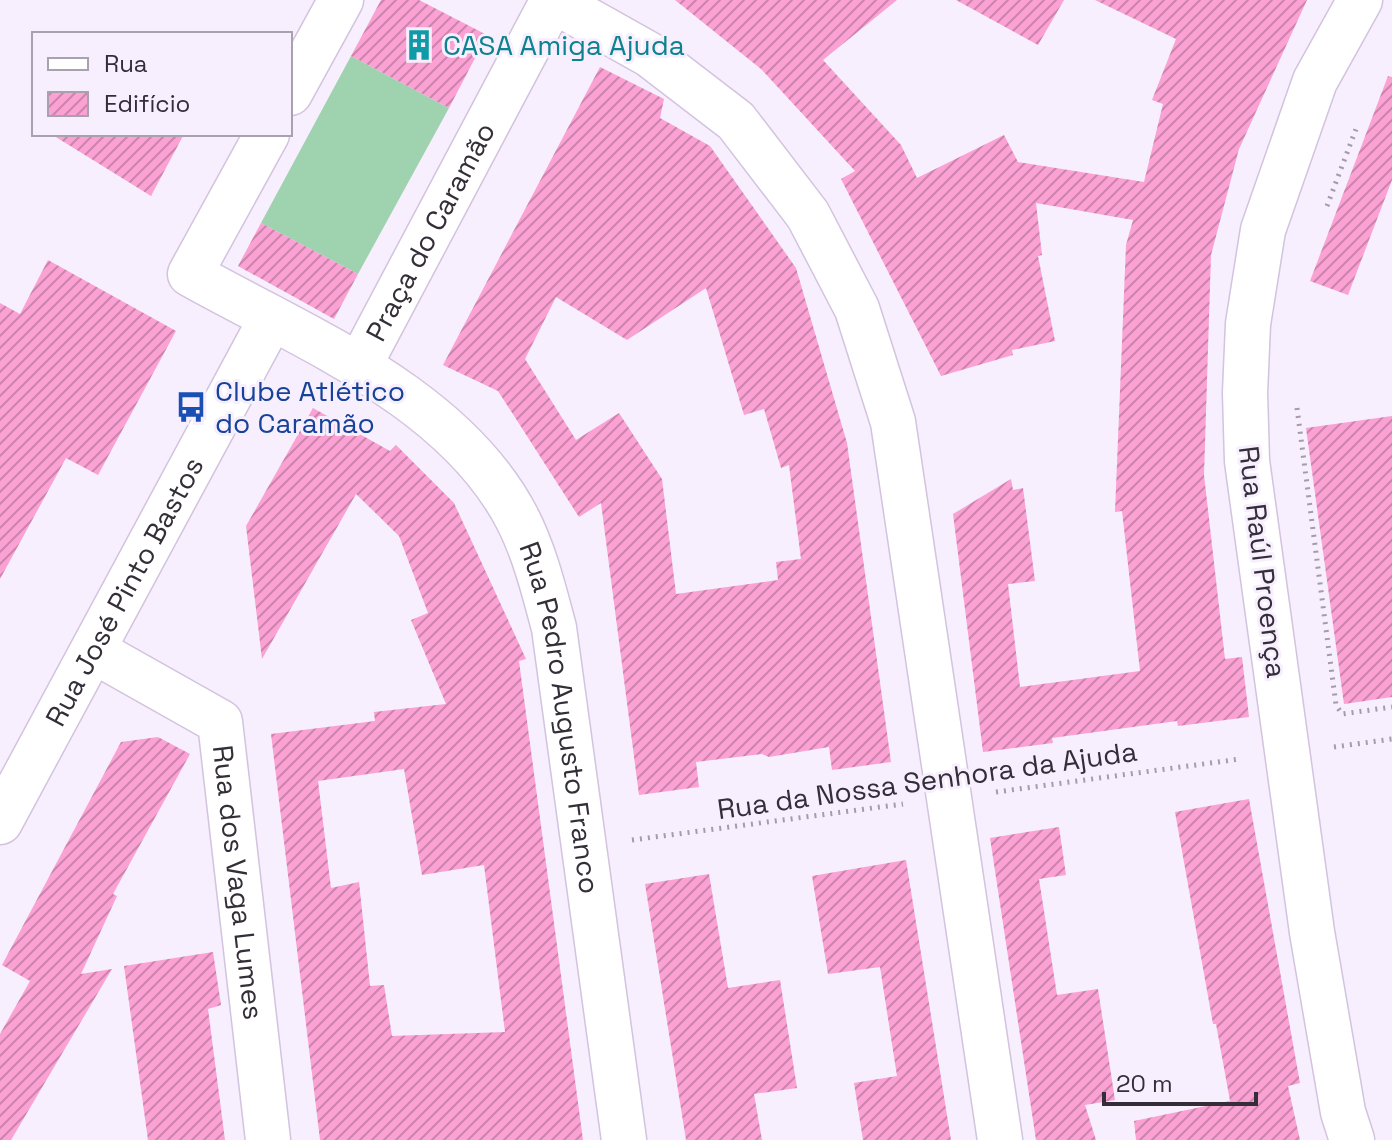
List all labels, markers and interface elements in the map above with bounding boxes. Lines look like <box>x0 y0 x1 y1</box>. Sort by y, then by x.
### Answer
place label: CASA Amiga Ajuda <box>443 27 685 63</box>
building icon: CASA Amiga Ajuda <box>402 28 436 62</box>
legend <box>32 32 292 136</box>
text: Rua <box>104 48 148 79</box>
text: Edifício <box>104 88 190 119</box>
street label: Praça do Caramão <box>357 116 503 347</box>
place label: Clube Atlético do Caramão <box>215 373 405 441</box>
bus stop icon: Clube Atlético do Caramão <box>174 390 208 424</box>
street label: Rua Raúl Proença <box>1231 444 1295 680</box>
street label: Rua José Pinto Bastos <box>37 450 211 732</box>
street label: Rua Pedro Augusto Franco <box>511 537 608 896</box>
street label: Rua da Nossa Senhora da Ajuda <box>715 733 1139 827</box>
street label: Rua dos Vaga Lumes <box>205 743 272 1022</box>
scale bar <box>1104 1056 1256 1106</box>
text: 20 m <box>1116 1068 1173 1099</box>

